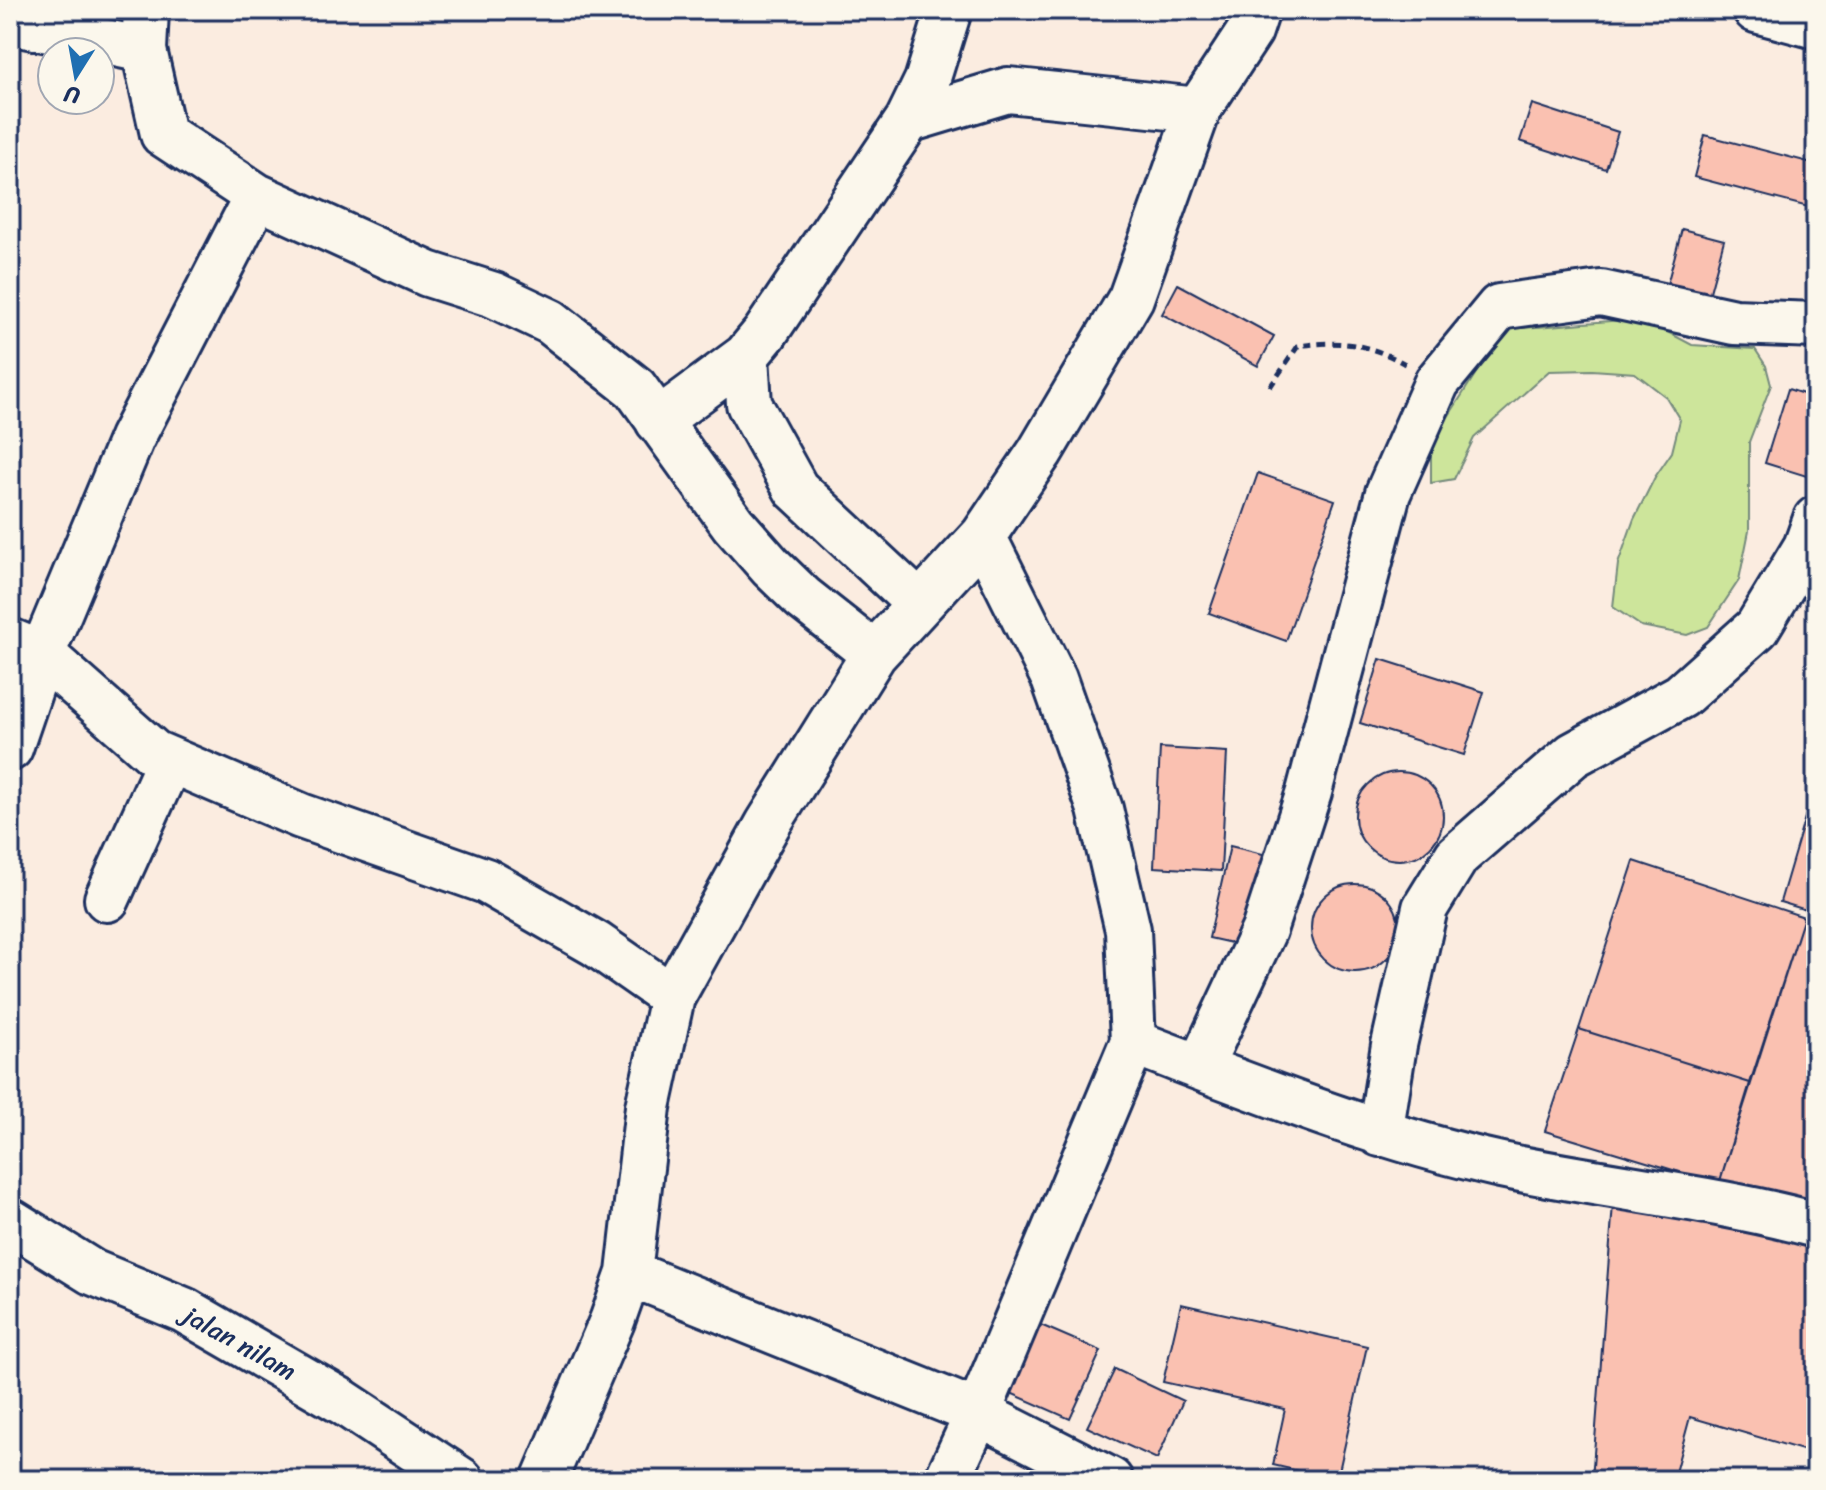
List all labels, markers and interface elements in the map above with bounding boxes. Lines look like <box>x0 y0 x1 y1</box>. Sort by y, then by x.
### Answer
north arrow <box>36 36 116 116</box>
text: U <box>60 74 83 116</box>
street label: jalan nilam <box>170 1290 306 1393</box>

